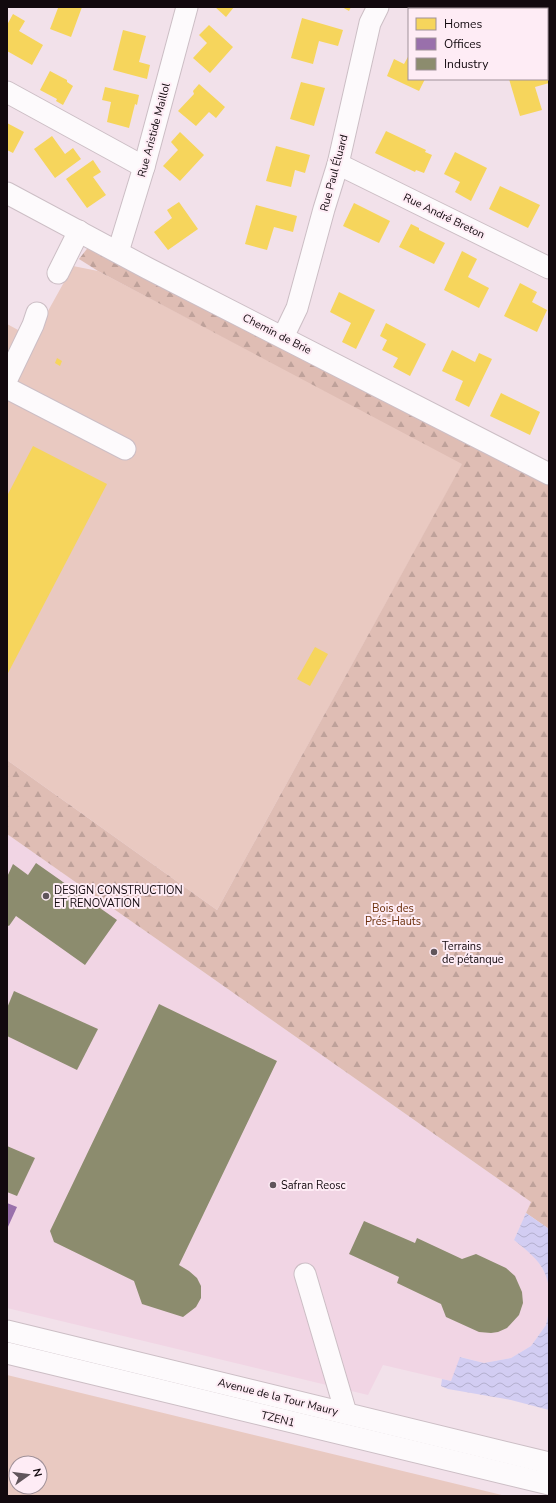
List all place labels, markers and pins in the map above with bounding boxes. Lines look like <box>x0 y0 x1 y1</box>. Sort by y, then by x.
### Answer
place label: DESIGN CONSTRUCTION ET RENOVATION <box>54 883 183 911</box>
marker: DESIGN CONSTRUCTION ET RENOVATION <box>41 891 51 901</box>
place label: Terrains de pétanque <box>442 939 504 967</box>
marker: Terrains de pétanque <box>429 947 439 957</box>
place label: Safran Reosc <box>281 1178 346 1193</box>
marker: Safran Reosc <box>268 1180 278 1190</box>

